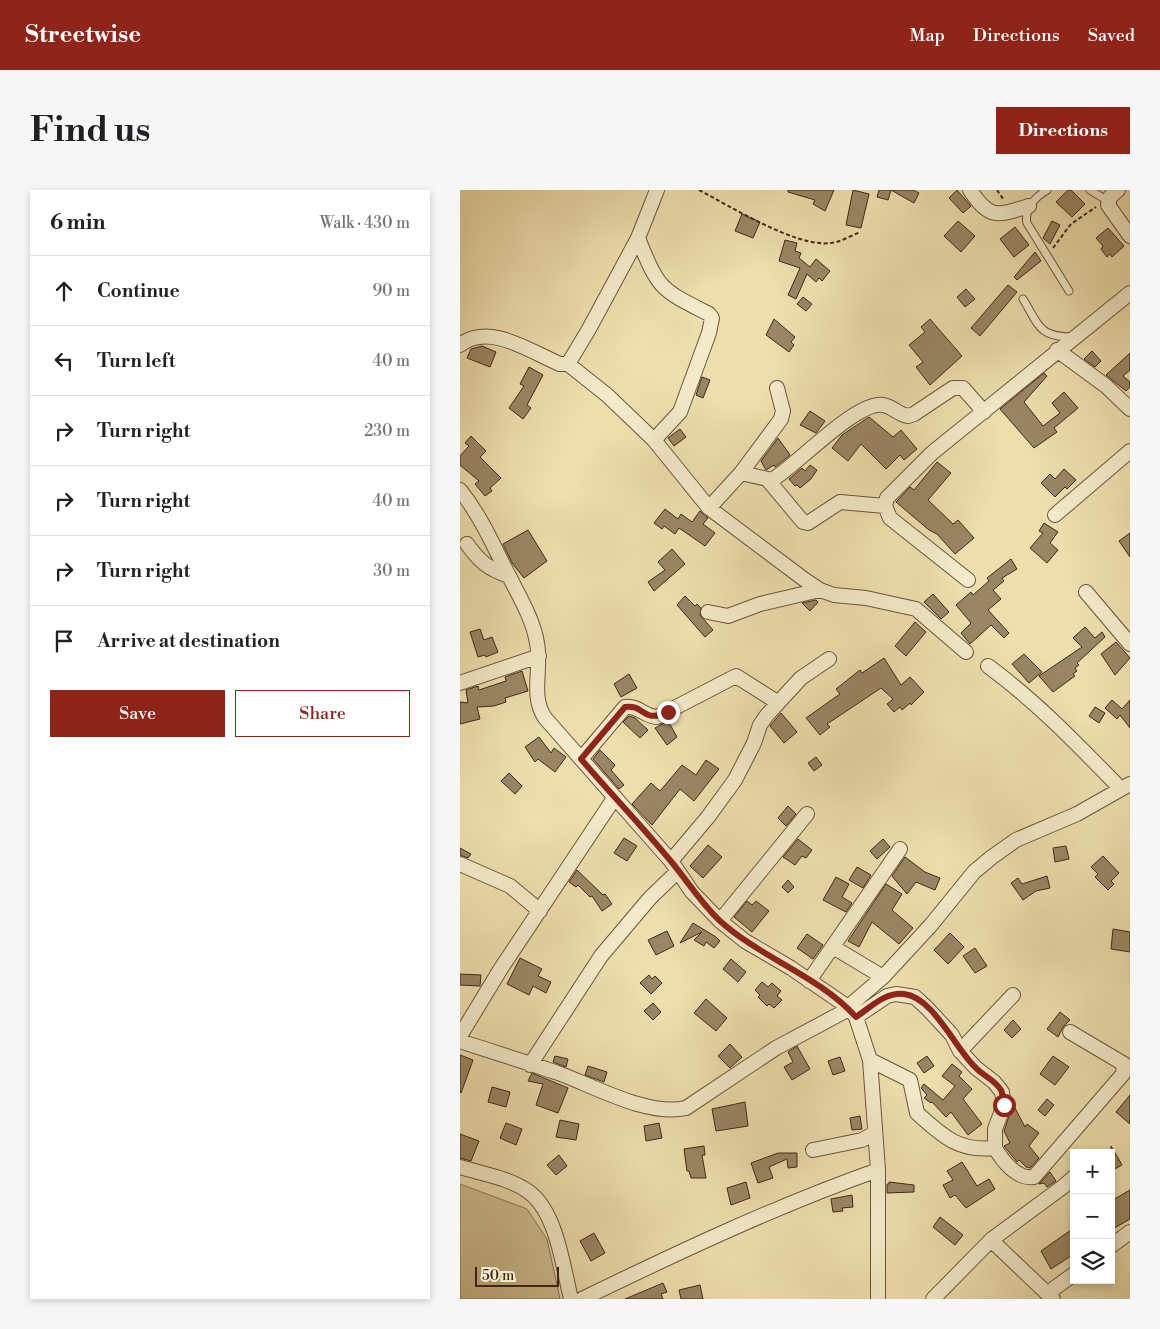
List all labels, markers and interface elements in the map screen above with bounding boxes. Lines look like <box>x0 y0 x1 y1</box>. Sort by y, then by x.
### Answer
text: Streetwise <box>25 20 141 50</box>
text: Map <box>909 24 945 47</box>
text: Directions <box>973 24 1060 47</box>
text: Saved <box>1088 24 1135 47</box>
button: Directions <box>996 107 1130 154</box>
text: Find us <box>30 109 150 152</box>
text: 6 min <box>50 210 105 236</box>
text: Walk · 430 m <box>320 213 410 233</box>
icon: ahead <box>50 277 78 305</box>
text: Continue <box>97 279 180 303</box>
text: 90 m <box>372 281 410 301</box>
icon: left <box>50 347 78 375</box>
text: Turn left <box>97 349 176 373</box>
text: 40 m <box>373 351 410 371</box>
icon: right <box>50 417 78 445</box>
text: Turn right <box>97 419 190 443</box>
text: 230 m <box>364 421 410 441</box>
icon: right <box>50 487 78 515</box>
text: Turn right <box>97 489 190 513</box>
text: 40 m <box>373 491 410 511</box>
icon: right <box>50 557 78 585</box>
text: Turn right <box>97 559 190 583</box>
text: 30 m <box>373 561 410 581</box>
icon: arrive <box>50 627 78 655</box>
text: Arrive at destination <box>97 629 280 653</box>
button: Save <box>50 690 225 737</box>
button: Share <box>235 690 410 737</box>
route end <box>657 701 680 724</box>
route start <box>993 1094 1016 1117</box>
map controls <box>1070 1149 1115 1284</box>
button: + <box>1070 1149 1115 1194</box>
button: − <box>1070 1194 1115 1239</box>
button: layers <box>1070 1239 1115 1284</box>
scale bar <box>475 1264 559 1287</box>
text: 50 m <box>482 1267 514 1285</box>

